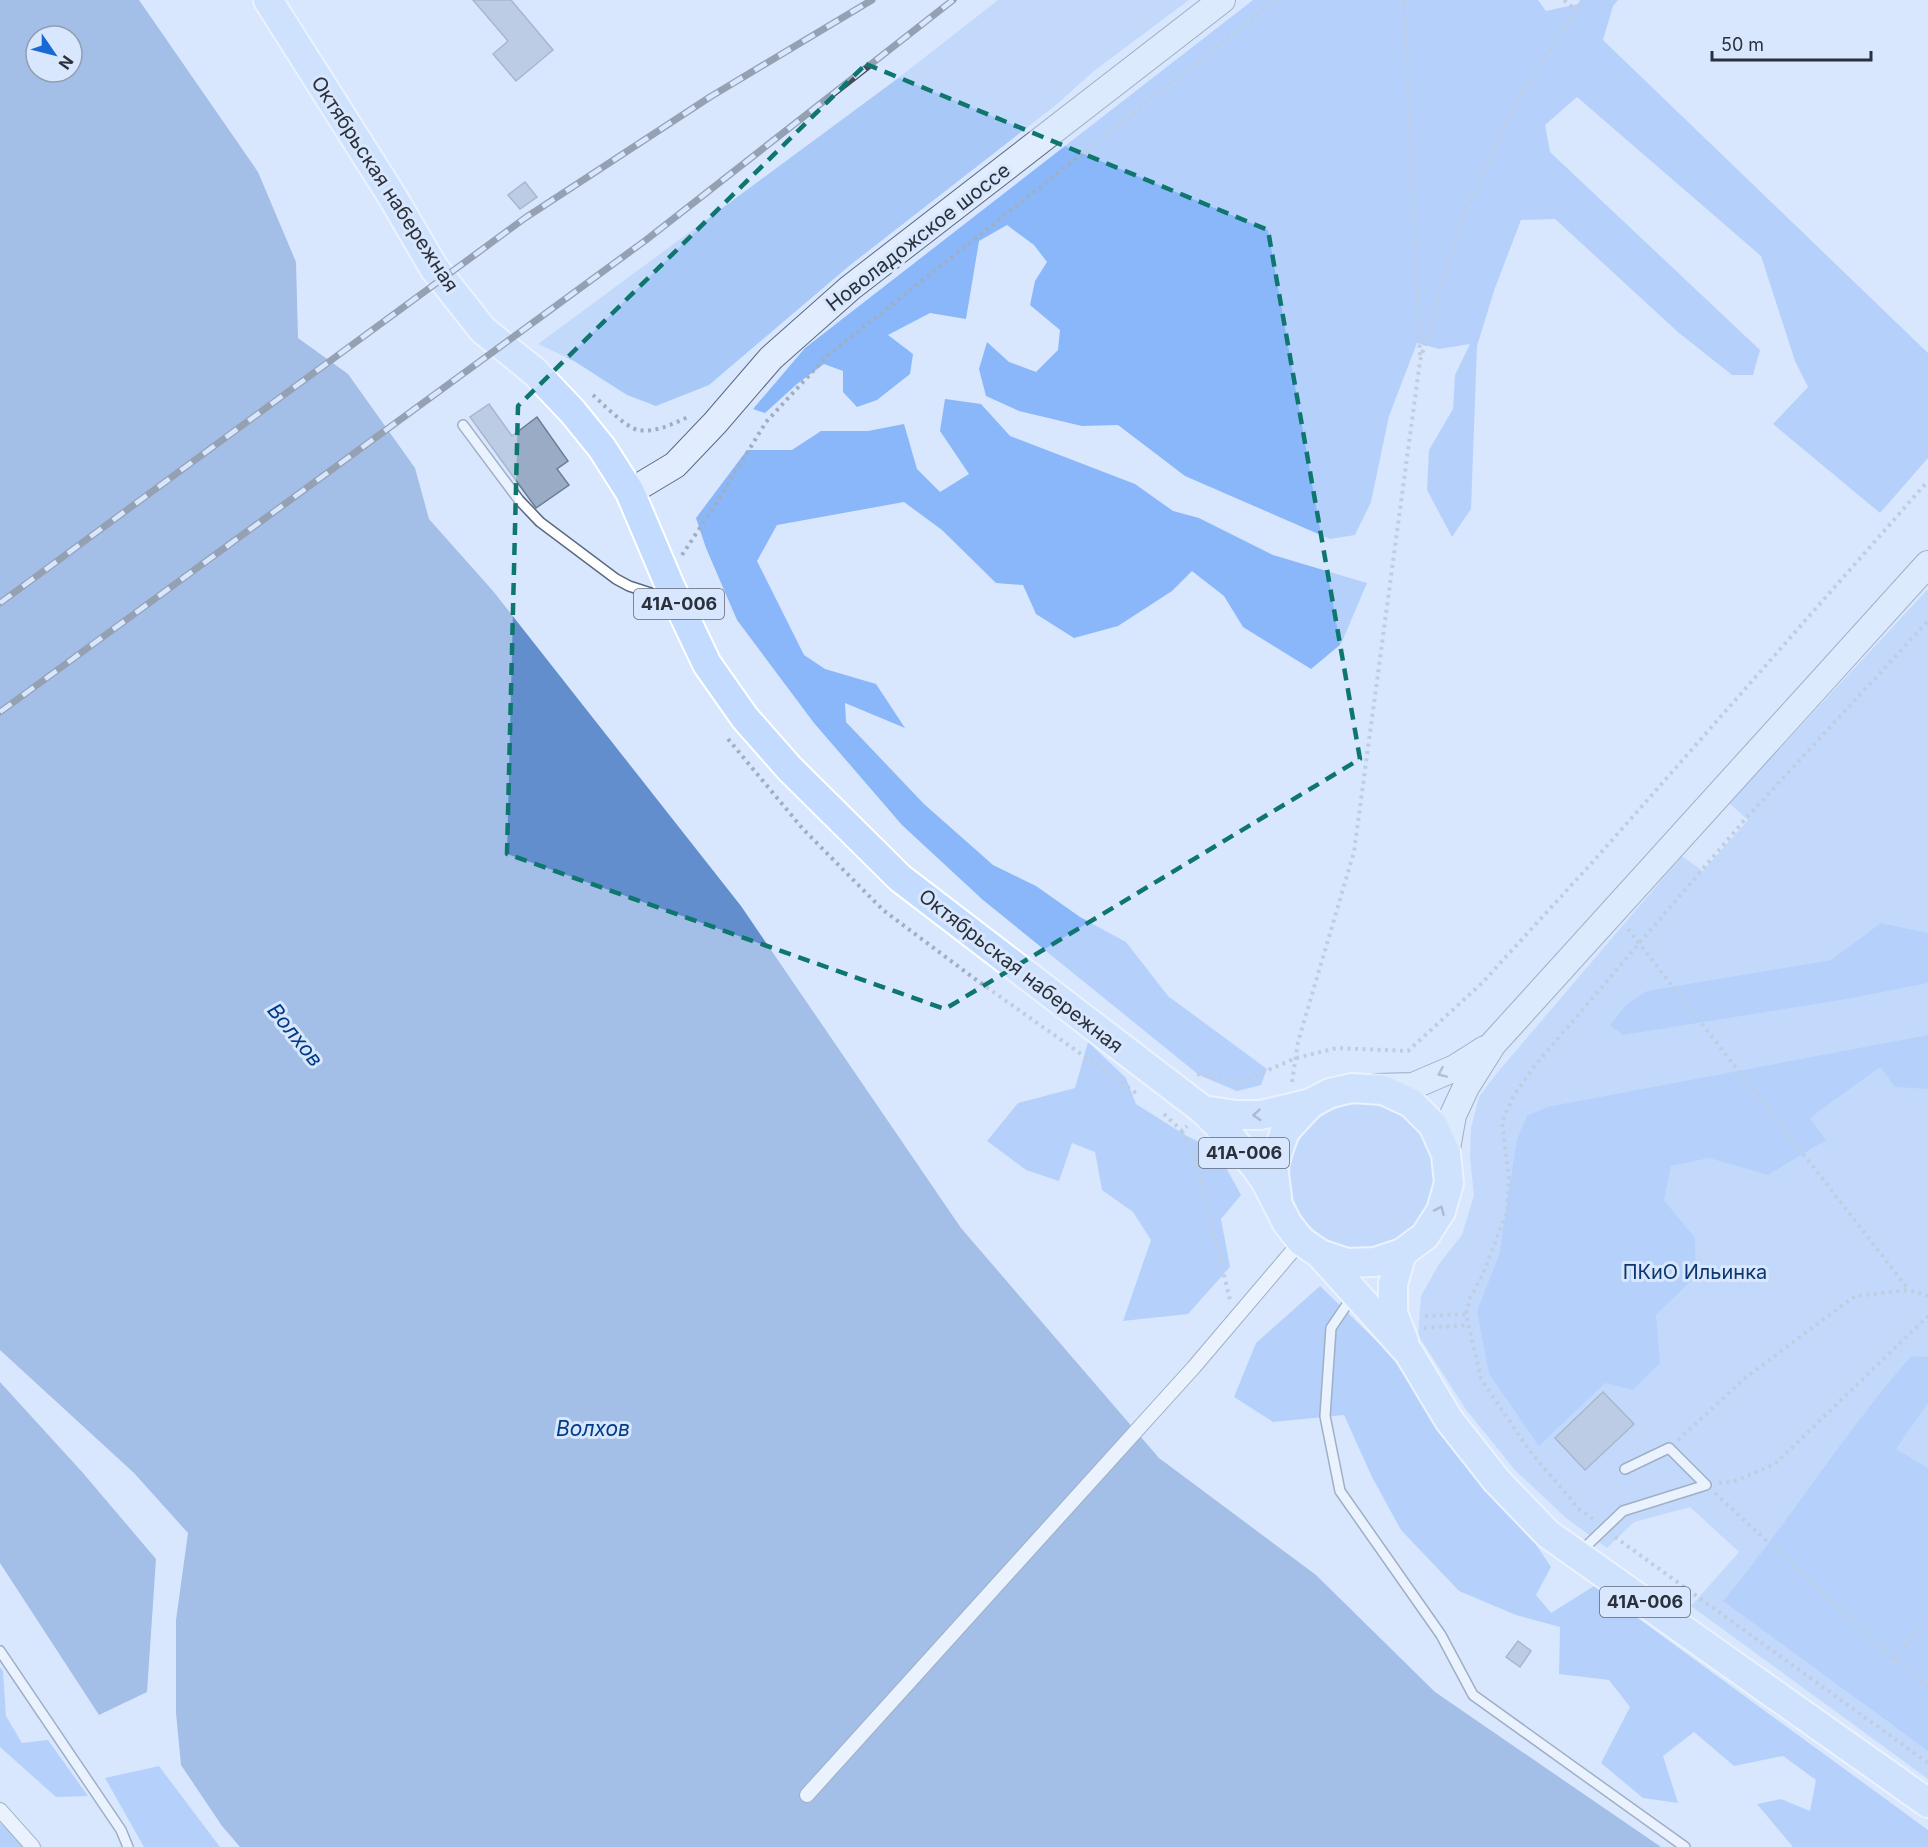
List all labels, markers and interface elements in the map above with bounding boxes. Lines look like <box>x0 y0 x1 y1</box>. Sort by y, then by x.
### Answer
north arrow <box>24 24 84 84</box>
scale bar <box>1712 24 1871 62</box>
text: 50 m <box>1721 34 1764 55</box>
text: N <box>55 52 78 73</box>
street label: Октябрьская набережная <box>306 72 464 296</box>
street label: Новоладожское шоссе <box>821 158 1015 316</box>
road number: 41А-006 <box>634 589 724 619</box>
street label: Октябрьская набережная <box>914 884 1128 1058</box>
water label: Волхов <box>262 998 328 1071</box>
one-way arrow <box>1438 1066 1449 1078</box>
one-way arrow <box>1253 1108 1262 1121</box>
road number: 41А-006 <box>1199 1138 1289 1168</box>
one-way arrow <box>1433 1206 1445 1217</box>
park label: ПКиО Ильинка <box>1623 1260 1767 1284</box>
water label: Волхов <box>556 1416 630 1441</box>
road number: 41А-006 <box>1600 1587 1690 1617</box>

